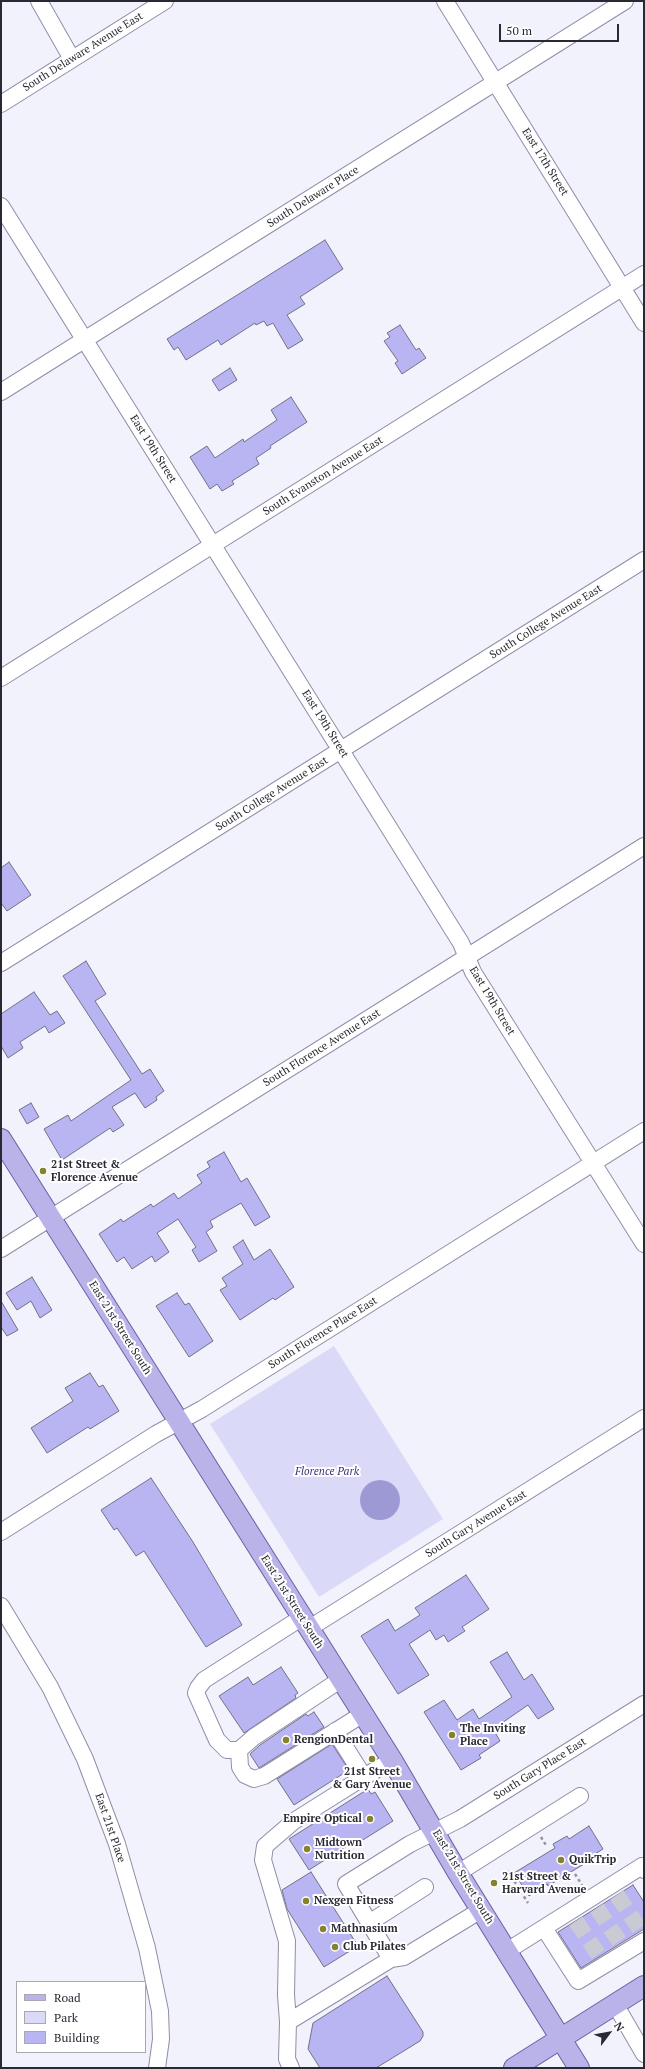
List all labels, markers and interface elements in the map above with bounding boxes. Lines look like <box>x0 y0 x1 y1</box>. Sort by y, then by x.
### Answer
street label: South Delaware Avenue East <box>20 10 146 94</box>
scale bar <box>501 16 621 42</box>
text: 50 m <box>506 23 532 38</box>
street label: East 17th Street <box>519 126 571 198</box>
street label: South Delaware Place <box>265 163 361 231</box>
street label: East 19th Street <box>127 413 179 485</box>
street label: South Evanston Avenue East <box>260 434 386 518</box>
street label: South College Avenue East <box>487 582 605 662</box>
street label: East 19th Street <box>299 688 351 760</box>
street label: South College Avenue East <box>213 754 331 834</box>
street label: East 19th Street <box>466 964 518 1038</box>
street label: South Florence Avenue East <box>261 1006 383 1090</box>
place label: 21st Street & Florence Avenue <box>51 1158 138 1184</box>
marker: 21st Street & Florence Avenue <box>38 1166 48 1176</box>
street label: East 21st Street South <box>86 1279 154 1377</box>
street label: South Florence Place East <box>266 1294 380 1372</box>
park label: Florence Park <box>295 1465 359 1479</box>
street label: South Gary Avenue East <box>423 1487 529 1561</box>
street label: East 21st Street South <box>258 1553 326 1651</box>
place label: The Inviting Place <box>460 1722 525 1748</box>
marker: The Inviting Place <box>447 1730 457 1740</box>
place label: RengionDental <box>294 1733 373 1747</box>
marker: RengionDental <box>281 1735 291 1745</box>
street label: South Gary Place East <box>491 1735 589 1803</box>
marker: 21st Street & Gary Avenue <box>367 1754 377 1764</box>
place label: 21st Street & Gary Avenue <box>332 1765 412 1791</box>
street label: East 21st Place <box>92 1792 128 1864</box>
place label: Empire Optical <box>283 1812 362 1826</box>
marker: Empire Optical <box>365 1814 375 1824</box>
street label: East 21st Street South <box>430 1827 496 1927</box>
place label: Midtown Nutrition <box>315 1836 365 1862</box>
marker: Midtown Nutrition <box>302 1844 312 1854</box>
place label: QuikTrip <box>569 1853 616 1867</box>
marker: QuikTrip <box>556 1855 566 1865</box>
place label: 21st Street & Harvard Avenue <box>502 1870 586 1896</box>
marker: 21st Street & Harvard Avenue <box>489 1878 499 1888</box>
place label: Nexgen Fitness <box>314 1894 394 1908</box>
marker: Nexgen Fitness <box>301 1896 311 1906</box>
place label: Mathnasium <box>331 1922 398 1936</box>
marker: Mathnasium <box>318 1924 328 1934</box>
place label: Club Pilates <box>343 1940 406 1954</box>
marker: Club Pilates <box>330 1942 340 1952</box>
legend <box>16 1981 146 2053</box>
text: Road <box>54 1990 81 2005</box>
text: Park <box>54 2010 78 2025</box>
north arrow <box>589 2013 629 2053</box>
text: N <box>611 2019 627 2034</box>
text: Building <box>54 2030 99 2045</box>

